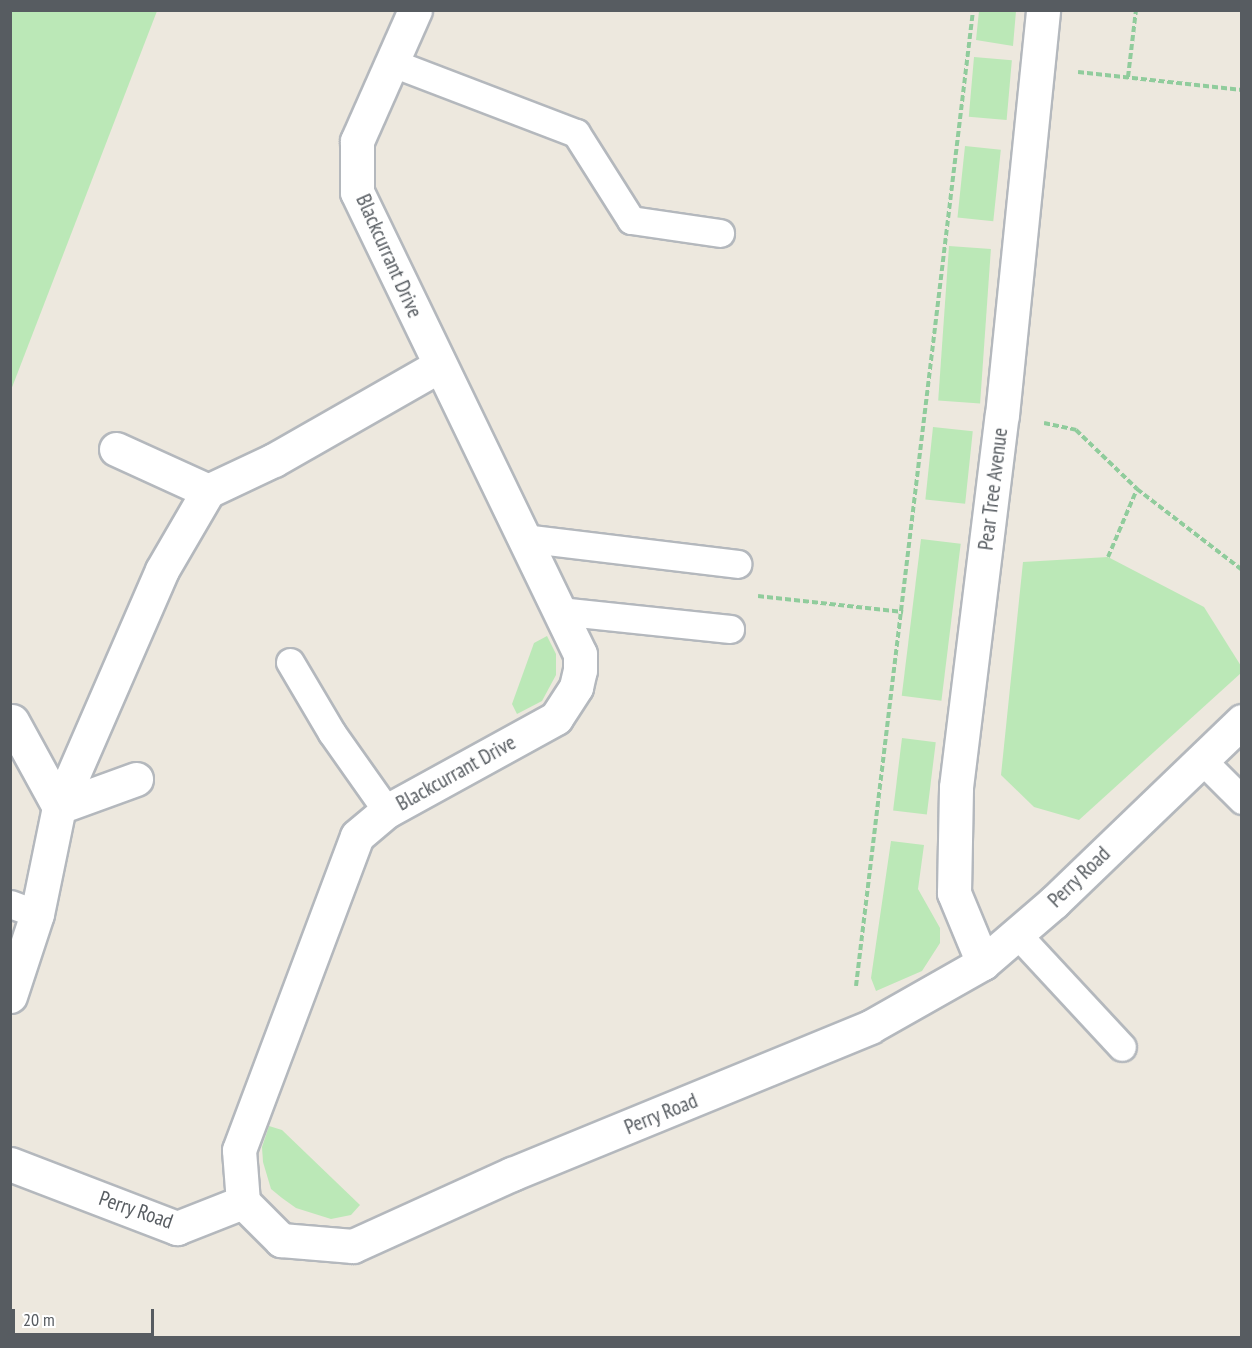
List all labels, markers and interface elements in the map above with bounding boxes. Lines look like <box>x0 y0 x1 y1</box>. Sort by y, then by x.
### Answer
street label: Blackcurrant Drive <box>351 190 427 322</box>
street label: Pear Tree Avenue <box>973 426 1013 552</box>
street label: Blackcurrant Drive <box>392 730 520 816</box>
street label: Perry Road <box>1042 841 1116 913</box>
street label: Perry Road <box>620 1088 702 1140</box>
street label: Perry Road <box>95 1186 177 1234</box>
scale bar <box>15 1297 158 1335</box>
text: 20 m <box>23 1308 55 1331</box>

